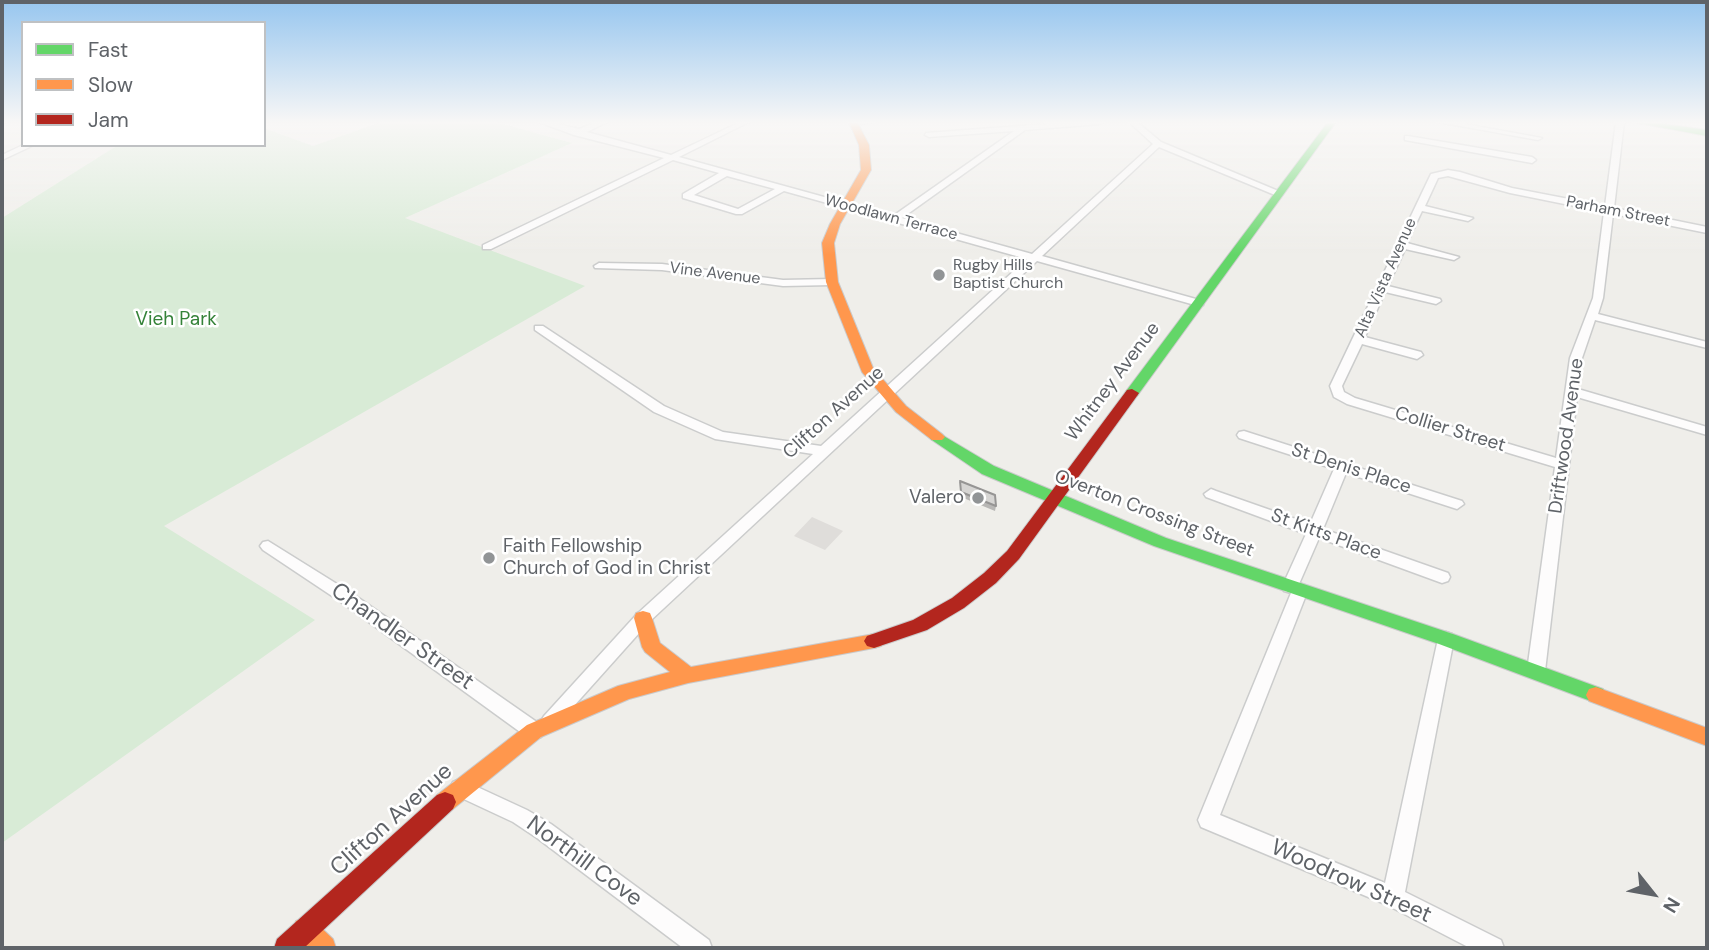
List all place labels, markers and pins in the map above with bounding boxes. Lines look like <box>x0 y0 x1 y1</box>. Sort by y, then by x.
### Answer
place label: Rugby Hills Baptist Church <box>953 256 1063 294</box>
marker: Rugby Hills Baptist Church <box>931 267 947 283</box>
place label: Valero <box>909 487 964 509</box>
marker: Valero <box>970 490 986 506</box>
place label: Faith Fellowship Church of God in Christ <box>503 536 711 580</box>
marker: Faith Fellowship Church of God in Christ <box>481 550 497 566</box>

